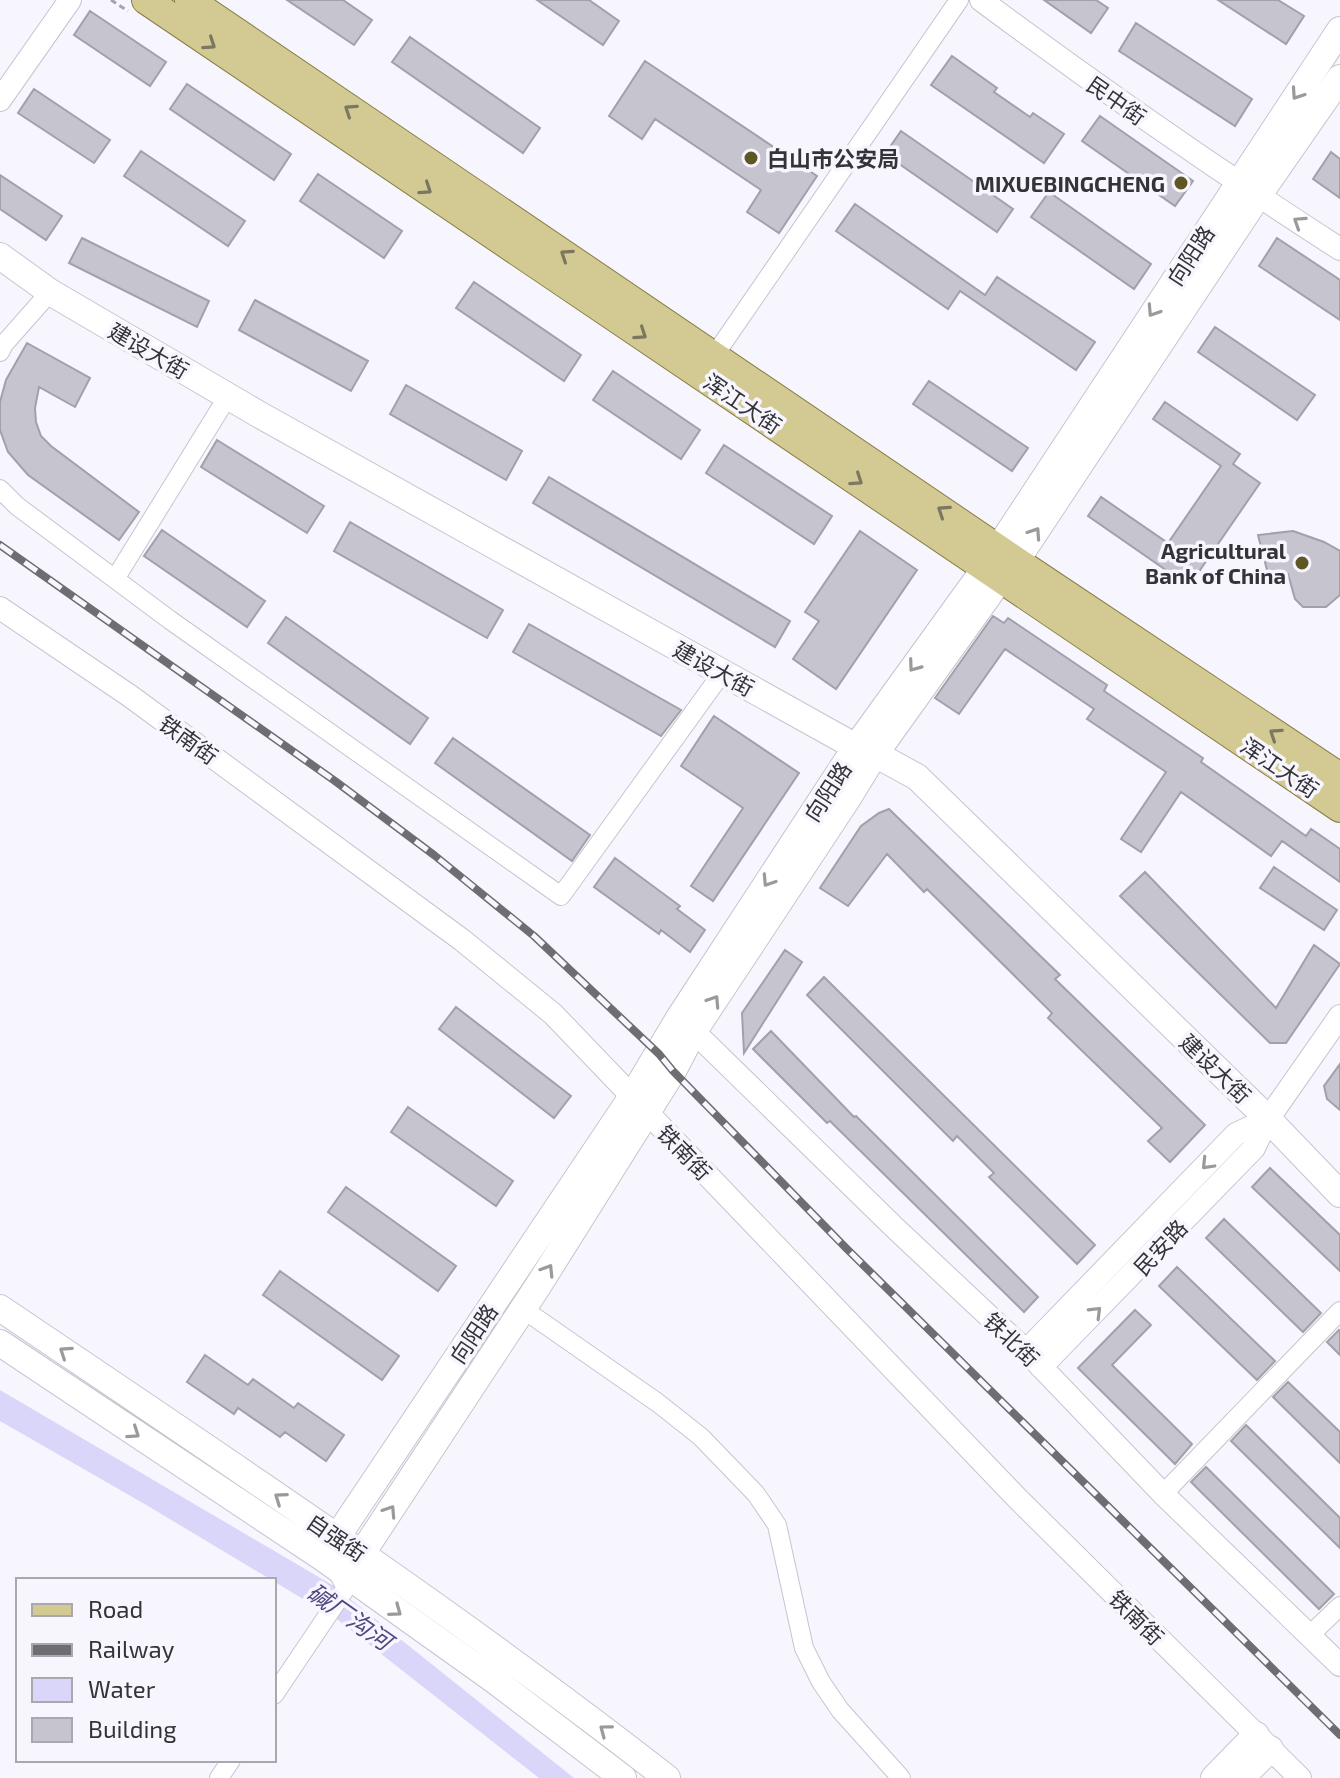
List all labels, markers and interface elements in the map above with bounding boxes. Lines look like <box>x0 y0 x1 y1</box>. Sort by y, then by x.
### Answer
one-way arrow <box>202 34 216 49</box>
street label: 民中街 <box>1083 70 1151 130</box>
one-way arrow <box>1291 86 1306 100</box>
one-way arrow <box>345 104 359 119</box>
place label: 白山市公安局 <box>767 145 899 171</box>
marker: 白山市公安局 <box>742 149 760 167</box>
place label: MIXUEBINGCHENG <box>975 170 1165 196</box>
marker: MIXUEBINGCHENG <box>1172 174 1190 192</box>
one-way arrow <box>417 179 431 194</box>
one-way arrow <box>1293 217 1308 232</box>
street label: 向阳路 <box>1161 220 1219 290</box>
one-way arrow <box>560 250 574 265</box>
one-way arrow <box>1148 303 1163 317</box>
street label: 建设大街 <box>104 317 194 383</box>
one-way arrow <box>633 325 647 340</box>
street label: 浑江大街 <box>699 368 787 438</box>
one-way arrow <box>848 470 862 485</box>
one-way arrow <box>938 506 952 521</box>
one-way arrow <box>1025 527 1040 542</box>
place label: Agricultural Bank of China <box>1145 537 1287 588</box>
marker: Agricultural Bank of China <box>1293 554 1311 572</box>
street label: 建设大街 <box>669 635 759 701</box>
one-way arrow <box>909 657 924 672</box>
street label: 铁南街 <box>155 709 223 769</box>
one-way arrow <box>1269 729 1284 744</box>
street label: 浑江大街 <box>1236 732 1324 802</box>
street label: 向阳路 <box>798 756 856 826</box>
one-way arrow <box>763 873 778 887</box>
one-way arrow <box>704 995 719 1010</box>
street label: 建设大街 <box>1175 1028 1257 1108</box>
street label: 铁南街 <box>653 1119 717 1185</box>
one-way arrow <box>1201 1155 1216 1169</box>
street label: 民安路 <box>1128 1214 1192 1280</box>
one-way arrow <box>539 1264 554 1279</box>
street label: 向阳路 <box>444 1298 502 1368</box>
street label: 铁北街 <box>979 1307 1045 1371</box>
one-way arrow <box>1087 1307 1101 1321</box>
one-way arrow <box>59 1346 74 1361</box>
one-way arrow <box>126 1423 140 1438</box>
one-way arrow <box>274 1493 289 1508</box>
one-way arrow <box>380 1505 395 1519</box>
street label: 自强街 <box>302 1508 372 1566</box>
water label: 碱厂沟河 <box>302 1577 401 1658</box>
legend <box>16 1578 276 1762</box>
street label: 铁南街 <box>1104 1584 1170 1650</box>
text: Road <box>88 1594 143 1623</box>
one-way arrow <box>387 1601 401 1616</box>
text: Railway <box>88 1634 175 1663</box>
text: Water <box>88 1674 156 1703</box>
text: Building <box>88 1714 177 1743</box>
one-way arrow <box>599 1726 614 1740</box>

